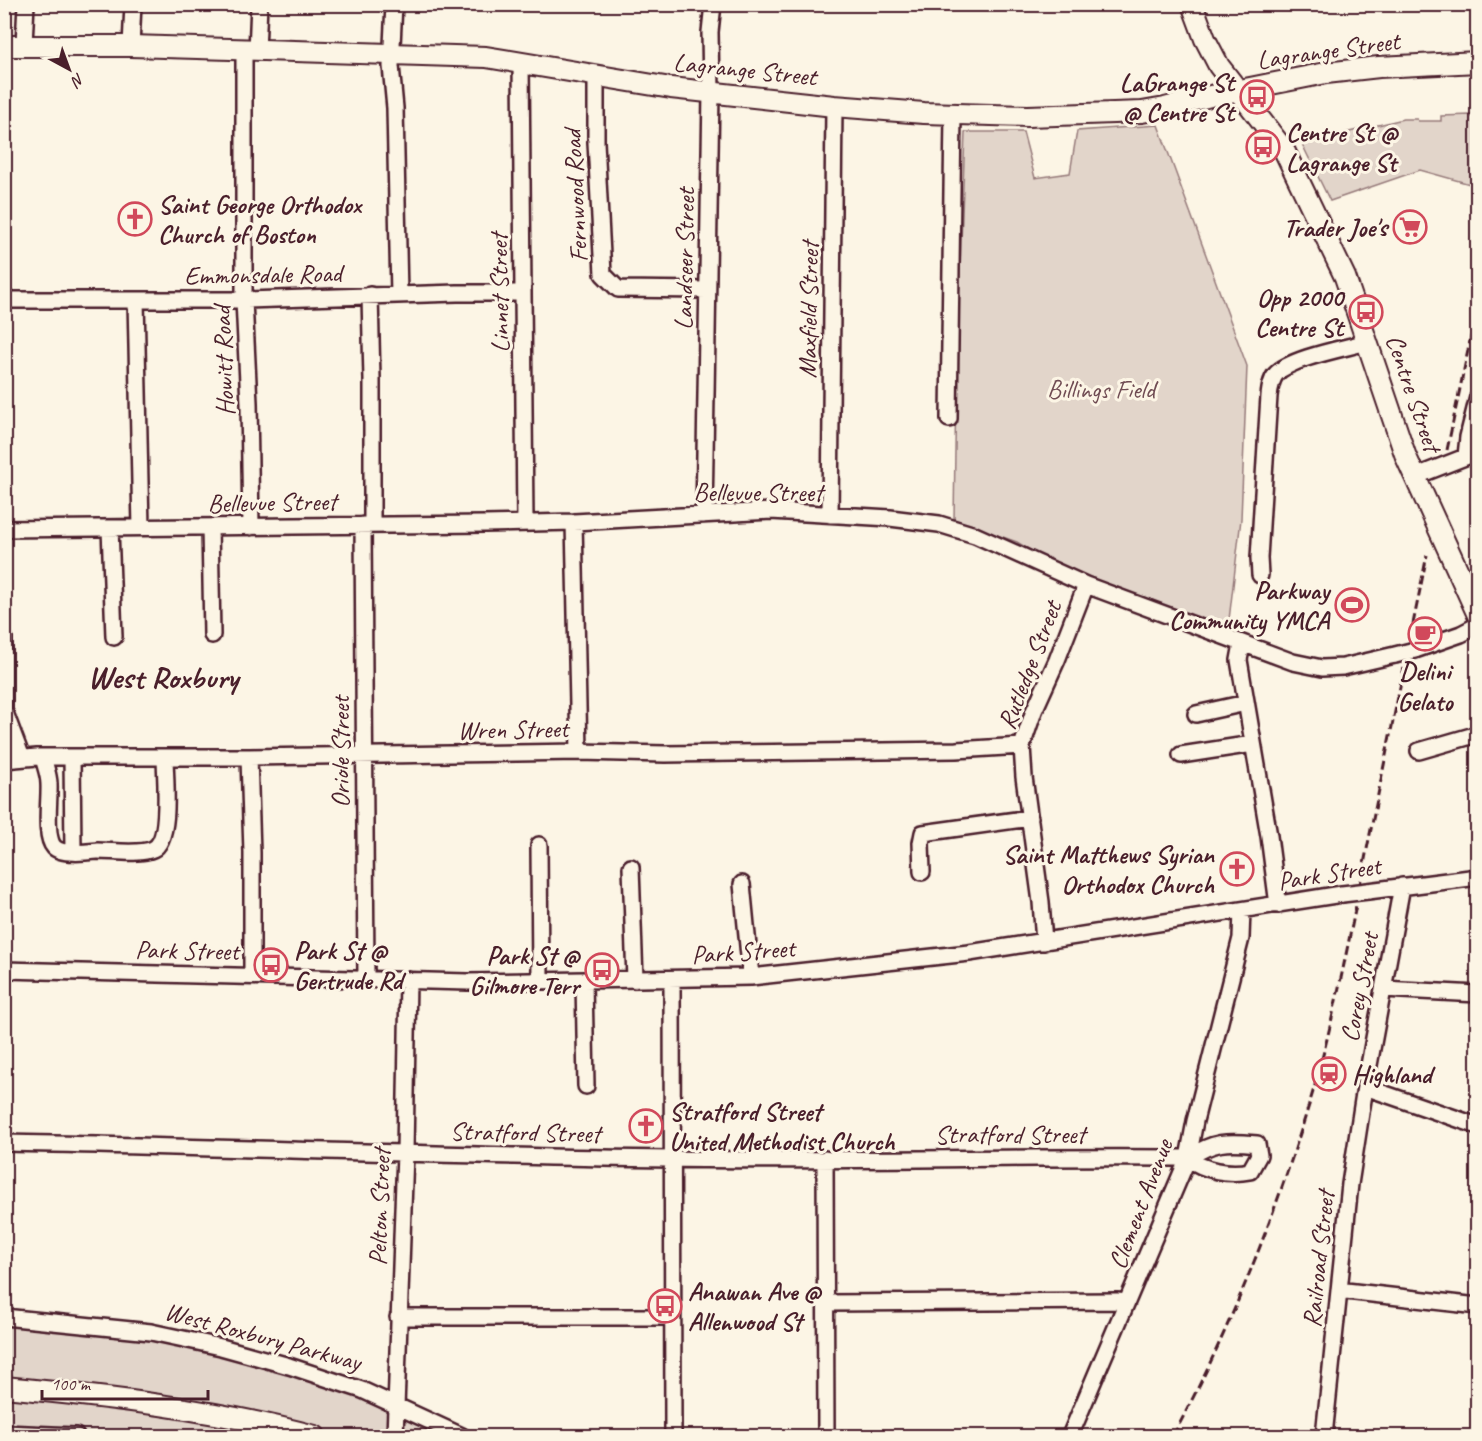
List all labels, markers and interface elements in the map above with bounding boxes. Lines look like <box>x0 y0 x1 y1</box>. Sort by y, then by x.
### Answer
street label: Lagrange Street <box>1255 24 1404 77</box>
north arrow <box>39 39 99 99</box>
street label: Lagrange Street <box>672 46 820 94</box>
place label: LaGrange St @ Centre St <box>1120 66 1236 129</box>
text: N <box>66 69 88 92</box>
bus stop icon: LaGrange St @ Centre St <box>1239 79 1275 115</box>
place label: Centre St @ Lagrange St <box>1286 116 1399 179</box>
street label: Fernwood Road <box>555 125 595 263</box>
bus stop icon: Centre St @ Lagrange St <box>1245 129 1281 165</box>
street label: Landseer Street <box>667 185 702 330</box>
place label: Saint George Orthodox Church of Boston <box>158 188 363 251</box>
church icon: Saint George Orthodox Church of Boston <box>117 201 153 237</box>
supermarket icon: Trader Joe's <box>1392 209 1428 245</box>
place label: Trader Joe's <box>1283 211 1390 244</box>
street label: Linnet Street <box>482 230 517 353</box>
street label: Maxfield Street <box>791 238 826 379</box>
street label: Emmonsdale Road <box>184 257 346 292</box>
place label: Opp 2000 Centre St <box>1255 281 1345 344</box>
bus stop icon: Opp 2000 Centre St <box>1348 294 1384 330</box>
street label: Howitt Road <box>205 302 242 416</box>
street label: Centre Street <box>1378 330 1450 459</box>
park label: Billings Field <box>1047 373 1159 406</box>
street label: Bellevue Street <box>693 476 826 509</box>
street label: Bellevue Street <box>207 485 340 520</box>
place label: Parkway Community YMCA <box>1169 574 1332 637</box>
sports icon: Parkway Community YMCA <box>1334 587 1370 623</box>
street label: Rutledge Street <box>990 594 1070 734</box>
cafe icon: Delini Gelato <box>1407 616 1443 652</box>
place label: Delini Gelato <box>1397 655 1455 718</box>
district label: West Roxbury <box>88 657 241 698</box>
street label: Oriole Street <box>324 694 357 808</box>
street label: Wren Street <box>457 712 571 747</box>
place label: Saint Matthews Syrian Orthodox Church <box>1002 838 1215 901</box>
street label: Park Street <box>1275 849 1385 898</box>
church icon: Saint Matthews Syrian Orthodox Church <box>1219 851 1255 887</box>
street label: Corey Street <box>1333 927 1387 1044</box>
street label: Park Street <box>690 931 798 972</box>
street label: Park Street <box>135 933 241 968</box>
place label: Park St @ Gertrude Rd <box>294 934 407 997</box>
place label: Park St @ Gilmore Terr <box>470 939 582 1002</box>
bus stop icon: Park St @ Gertrude Rd <box>253 947 289 983</box>
bus stop icon: Park St @ Gilmore Terr <box>584 952 620 988</box>
station icon: Highland <box>1311 1056 1347 1092</box>
place label: Highland <box>1352 1058 1436 1091</box>
place label: Stratford Street United Methodist Church <box>669 1095 896 1158</box>
church icon: Stratford Street United Methodist Church <box>628 1108 664 1144</box>
street label: Stratford Street <box>450 1115 604 1150</box>
street label: Stratford Street <box>935 1118 1089 1151</box>
street label: Clement Avenue <box>1101 1133 1181 1274</box>
street label: Pelton Street <box>361 1145 398 1266</box>
street label: Railroad Street <box>1295 1186 1342 1329</box>
place label: Anawan Ave @ Allenwood St <box>688 1275 823 1338</box>
bus stop icon: Anawan Ave @ Allenwood St <box>647 1288 683 1324</box>
street label: West Roxbury Parkway <box>161 1294 367 1379</box>
scale bar <box>42 1363 208 1401</box>
text: 100 m <box>51 1373 92 1395</box>

